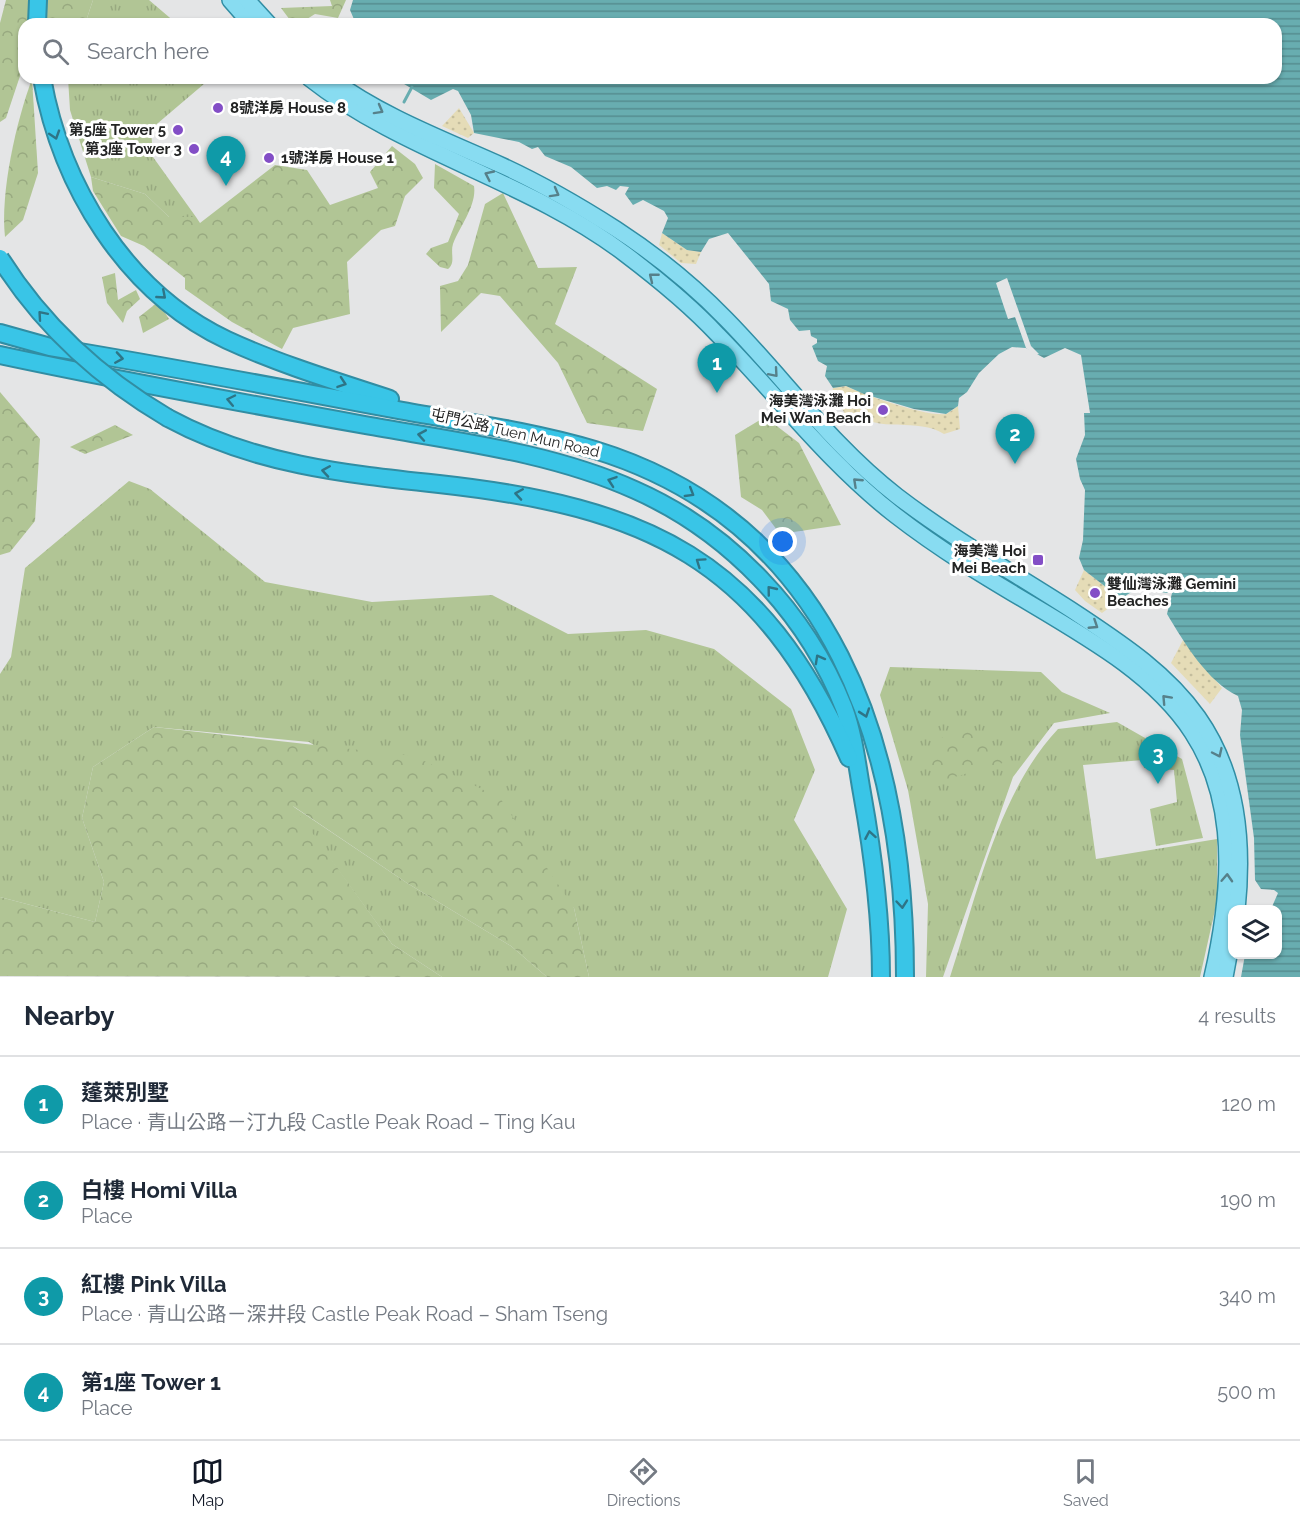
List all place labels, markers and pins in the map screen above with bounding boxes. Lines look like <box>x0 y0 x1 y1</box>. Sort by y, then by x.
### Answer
place label: 8號洋房 House 8 <box>230 99 346 117</box>
marker: 8號洋房 House 8 <box>211 101 225 115</box>
place label: 第5座 Tower 5 <box>69 121 166 139</box>
marker: 第5座 Tower 5 <box>171 123 185 137</box>
pin: 4 <box>206 136 246 186</box>
place label: 第3座 Tower 3 <box>85 140 182 158</box>
marker: 第3座 Tower 3 <box>187 142 201 156</box>
place label: 1號洋房 House 1 <box>281 149 394 167</box>
marker: 1號洋房 House 1 <box>262 151 276 165</box>
pin: 1 <box>698 344 736 393</box>
place label: 海美灣泳灘 Hoi Mei Wan Beach <box>761 392 871 427</box>
marker: 海美灣泳灘 Hoi Mei Wan Beach <box>876 403 890 417</box>
pin: 2 <box>996 414 1034 464</box>
place label: 海美灣 Hoi Mei Beach <box>951 542 1026 577</box>
marker: 海美灣 Hoi Mei Beach <box>1031 553 1045 567</box>
place label: 雙仙灣泳灘 Gemini Beaches <box>1107 575 1236 610</box>
marker: 雙仙灣泳灘 Gemini Beaches <box>1088 586 1102 600</box>
pin: 3 <box>1138 734 1178 784</box>

